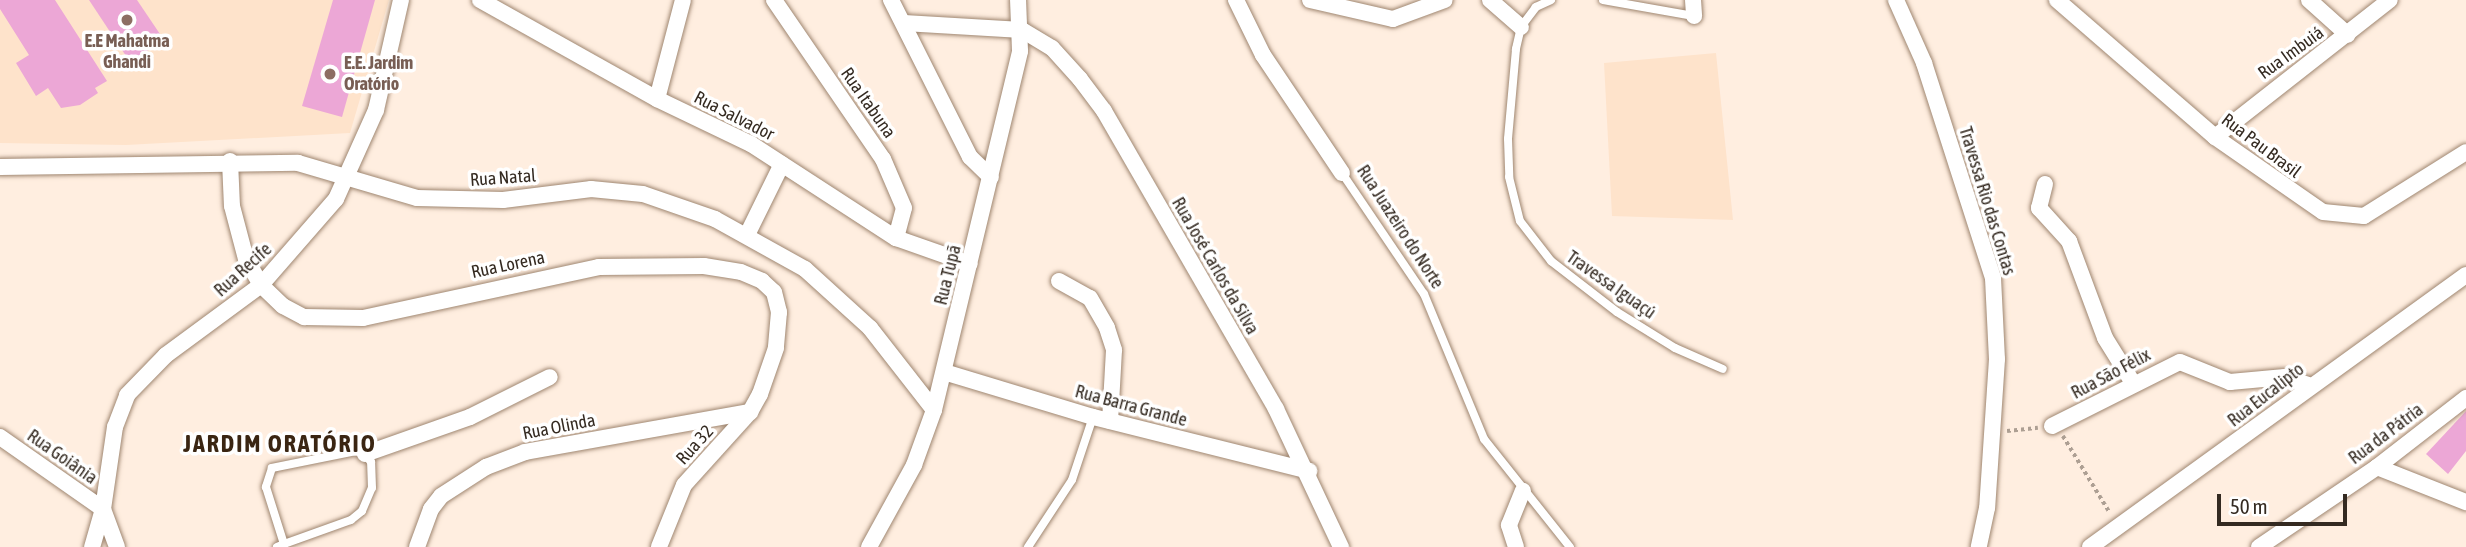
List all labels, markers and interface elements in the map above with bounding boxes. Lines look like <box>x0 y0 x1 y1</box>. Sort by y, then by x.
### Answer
marker: E.E Mahatma Ghandi <box>119 12 135 28</box>
street label: Rua Imbuiá <box>2254 22 2328 84</box>
place label: E.E Mahatma Ghandi <box>84 31 170 74</box>
place label: E.E. Jardim Oratório <box>344 53 413 96</box>
street label: Rua Itabuna <box>836 64 900 142</box>
marker: E.E. Jardim Oratório <box>322 66 338 82</box>
street label: Rua Salvador <box>690 87 778 145</box>
street label: Rua Pau Brasil <box>2217 109 2305 183</box>
street label: Travessa Rio das Contas <box>1954 124 2020 278</box>
street label: Rua Juazeiro do Norte <box>1352 161 1448 293</box>
street label: Rua Natal <box>469 165 537 191</box>
street label: Rua José Carlos da Silva <box>1167 194 1263 338</box>
street label: Rua Recife <box>210 239 276 301</box>
street label: Rua Tupã <box>930 243 966 307</box>
street label: Travessa Iguaçú <box>1562 246 1660 324</box>
street label: Rua Lorena <box>469 247 547 283</box>
street label: Rua São Félix <box>2068 344 2154 404</box>
street label: Rua Eucalipto <box>2224 359 2308 431</box>
street label: Rua Barra Grande <box>1073 381 1189 431</box>
street label: Rua da Pátria <box>2344 399 2428 469</box>
street label: Rua Olinda <box>521 409 597 445</box>
street label: Rua 32 <box>672 421 718 469</box>
street label: Rua Goiânia <box>23 425 101 489</box>
district label: JARDIM ORATÓRIO <box>185 430 375 458</box>
scale bar <box>2221 480 2350 524</box>
text: 50 m <box>2230 494 2268 518</box>

